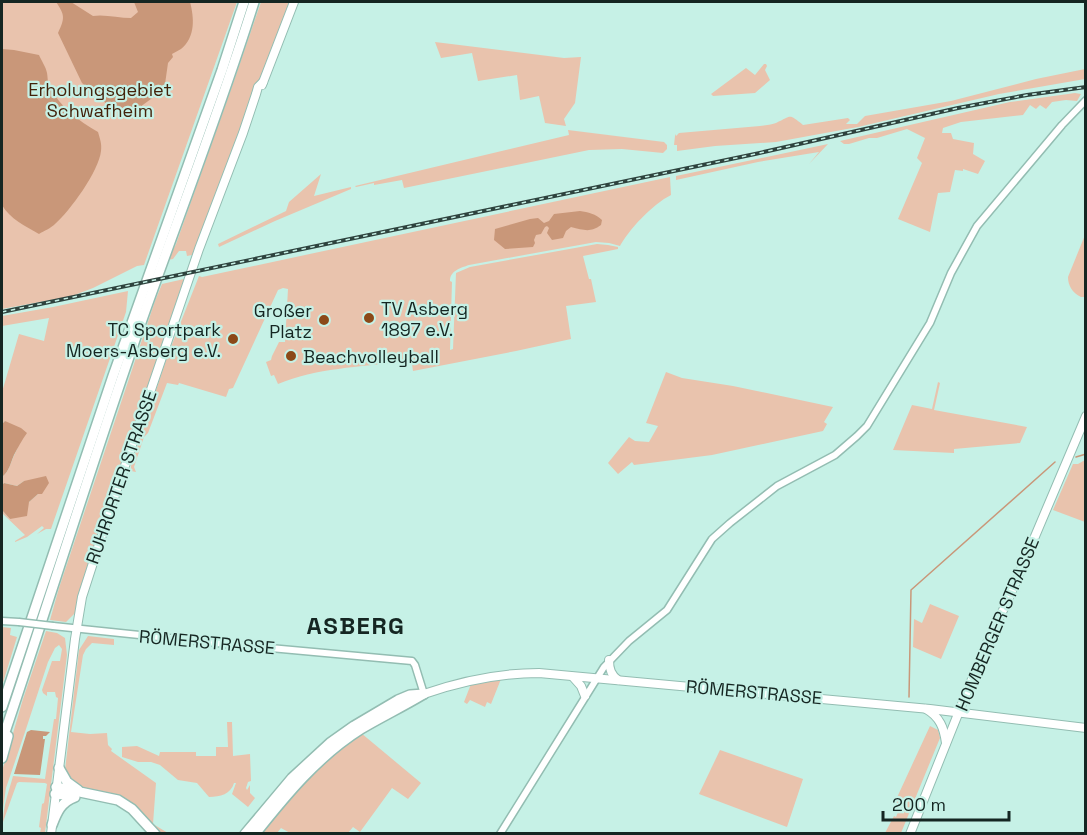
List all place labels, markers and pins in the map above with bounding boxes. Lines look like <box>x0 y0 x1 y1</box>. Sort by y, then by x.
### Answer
place label: TV Asberg 1897 e.V. <box>381 297 468 341</box>
place label: Großer Platz <box>254 299 312 343</box>
marker: TV Asberg 1897 e.V. <box>362 311 376 325</box>
marker: Großer Platz <box>317 313 331 327</box>
place label: TC Sportpark Moers-Asberg e.V. <box>66 318 221 362</box>
marker: TC Sportpark Moers-Asberg e.V. <box>226 332 240 346</box>
place label: Beachvolleyball <box>303 345 439 368</box>
marker: Beachvolleyball <box>284 349 298 363</box>

